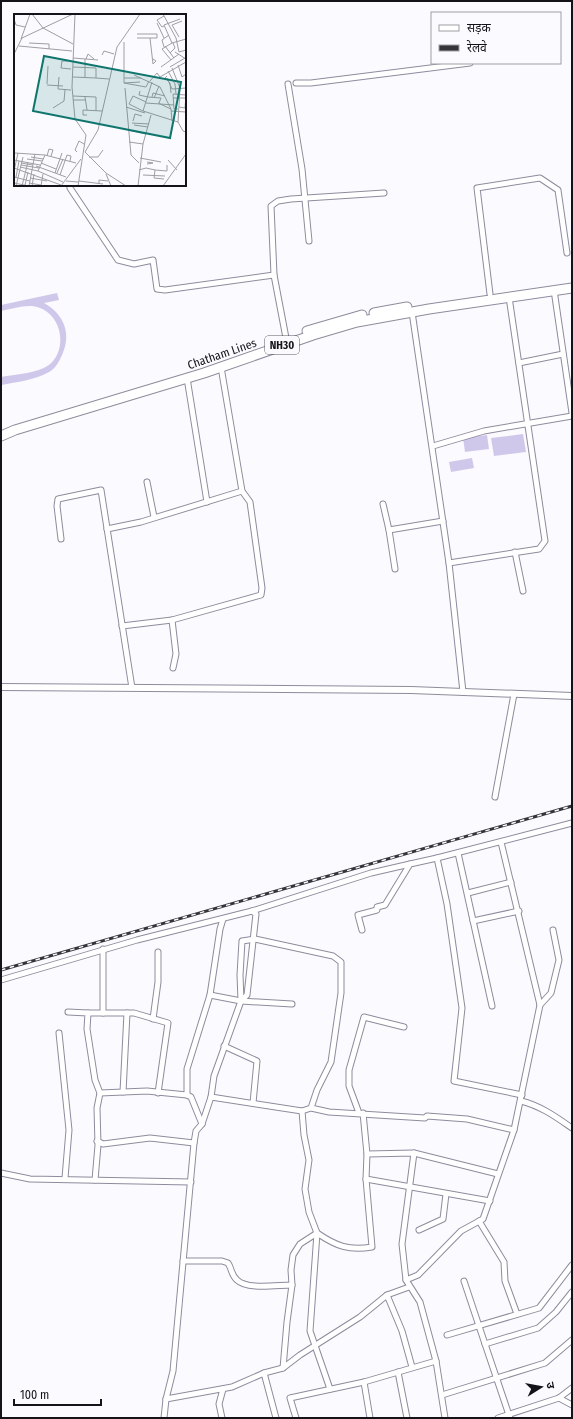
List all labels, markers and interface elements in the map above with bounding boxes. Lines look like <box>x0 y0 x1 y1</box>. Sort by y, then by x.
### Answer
legend <box>431 12 561 64</box>
inset map <box>14 14 186 186</box>
text: सड़क <box>467 21 492 35</box>
text: रेलवे <box>467 40 487 55</box>
street label: Chatham Lines <box>186 336 258 372</box>
road number: NH30 <box>265 336 299 354</box>
north arrow <box>521 1367 561 1407</box>
scale bar <box>14 1381 101 1407</box>
text: उ <box>543 1381 557 1390</box>
text: 100 m <box>20 1388 49 1402</box>

